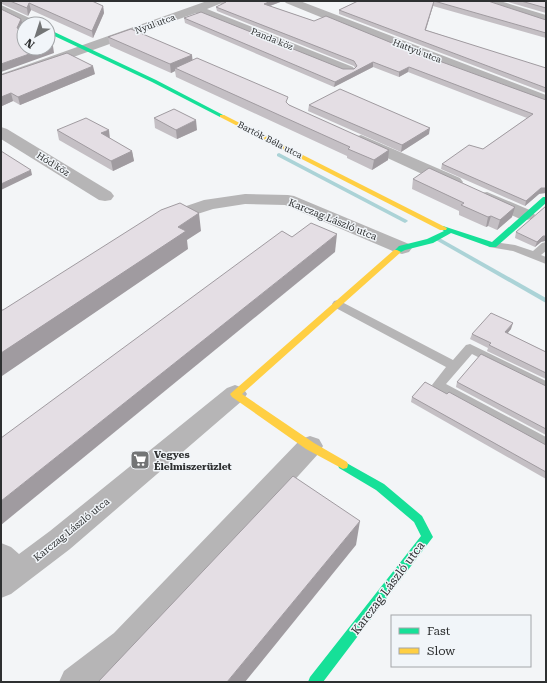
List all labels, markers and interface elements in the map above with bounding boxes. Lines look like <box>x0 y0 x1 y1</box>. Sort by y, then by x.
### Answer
street label: Nyúl utca <box>134 12 177 36</box>
north arrow <box>16 16 56 56</box>
street label: Panda köz <box>250 26 295 52</box>
text: N <box>22 35 37 51</box>
street label: Hattyú utca <box>391 37 443 65</box>
street label: Bartók Béla utca <box>236 119 304 161</box>
street label: Hód köz <box>35 150 72 178</box>
street label: Karczag László utca <box>287 197 379 242</box>
supermarket icon: Vegyes Élelmiszerüzlet <box>129 449 151 471</box>
place label: Vegyes Élelmiszerüzlet <box>154 449 232 472</box>
street label: Karczag László utca <box>31 495 112 563</box>
street label: Karczag László utca <box>348 538 428 637</box>
legend <box>391 615 531 667</box>
text: Fast <box>427 624 451 638</box>
text: Slow <box>427 644 455 658</box>

